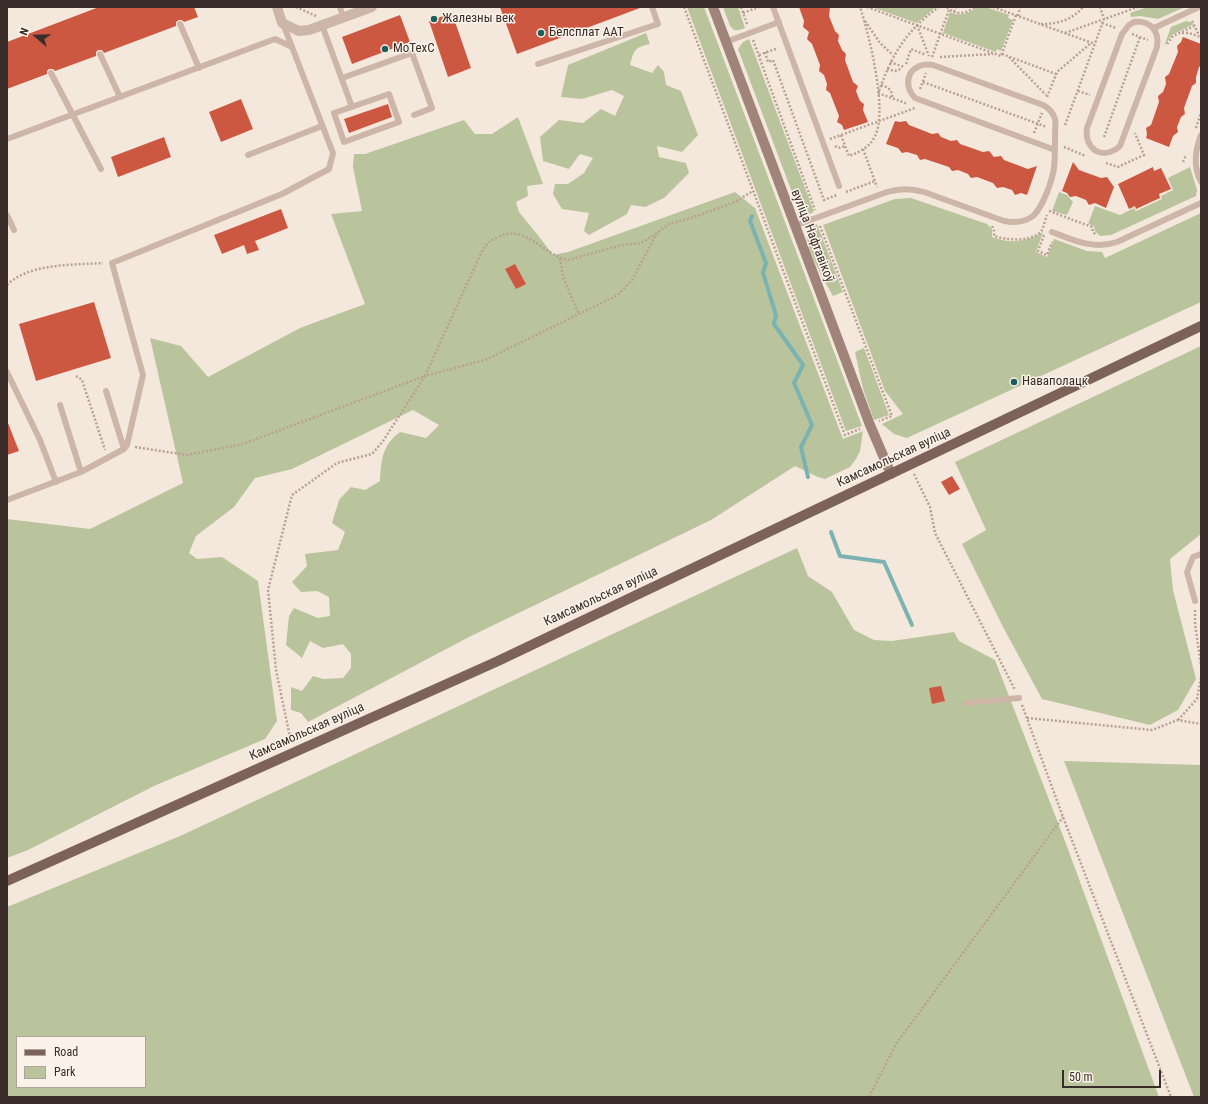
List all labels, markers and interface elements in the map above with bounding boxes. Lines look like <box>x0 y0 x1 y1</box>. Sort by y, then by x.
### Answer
place label: Жалезны век <box>442 11 514 27</box>
marker: Жалезны век <box>429 14 439 24</box>
north arrow <box>16 16 56 56</box>
place label: Белсплат ААТ <box>549 25 624 41</box>
text: N <box>17 26 32 37</box>
marker: Белсплат ААТ <box>536 28 546 38</box>
place label: MoTexC <box>393 41 435 57</box>
marker: MoTexC <box>380 44 390 54</box>
street label: вуліца Нафтавікоў <box>787 187 837 285</box>
place label: Наваполацк <box>1022 374 1088 390</box>
marker: Наваполацк <box>1009 377 1019 387</box>
street label: Камсамольская вуліца <box>835 425 953 491</box>
street label: Камсамольская вуліца <box>542 564 660 630</box>
street label: Камсамольская вуліца <box>247 700 367 764</box>
legend <box>16 1036 146 1088</box>
text: Road <box>54 1045 78 1059</box>
scale bar <box>1064 1062 1163 1088</box>
text: Park <box>54 1065 75 1079</box>
text: 50 m <box>1069 1070 1093 1084</box>

